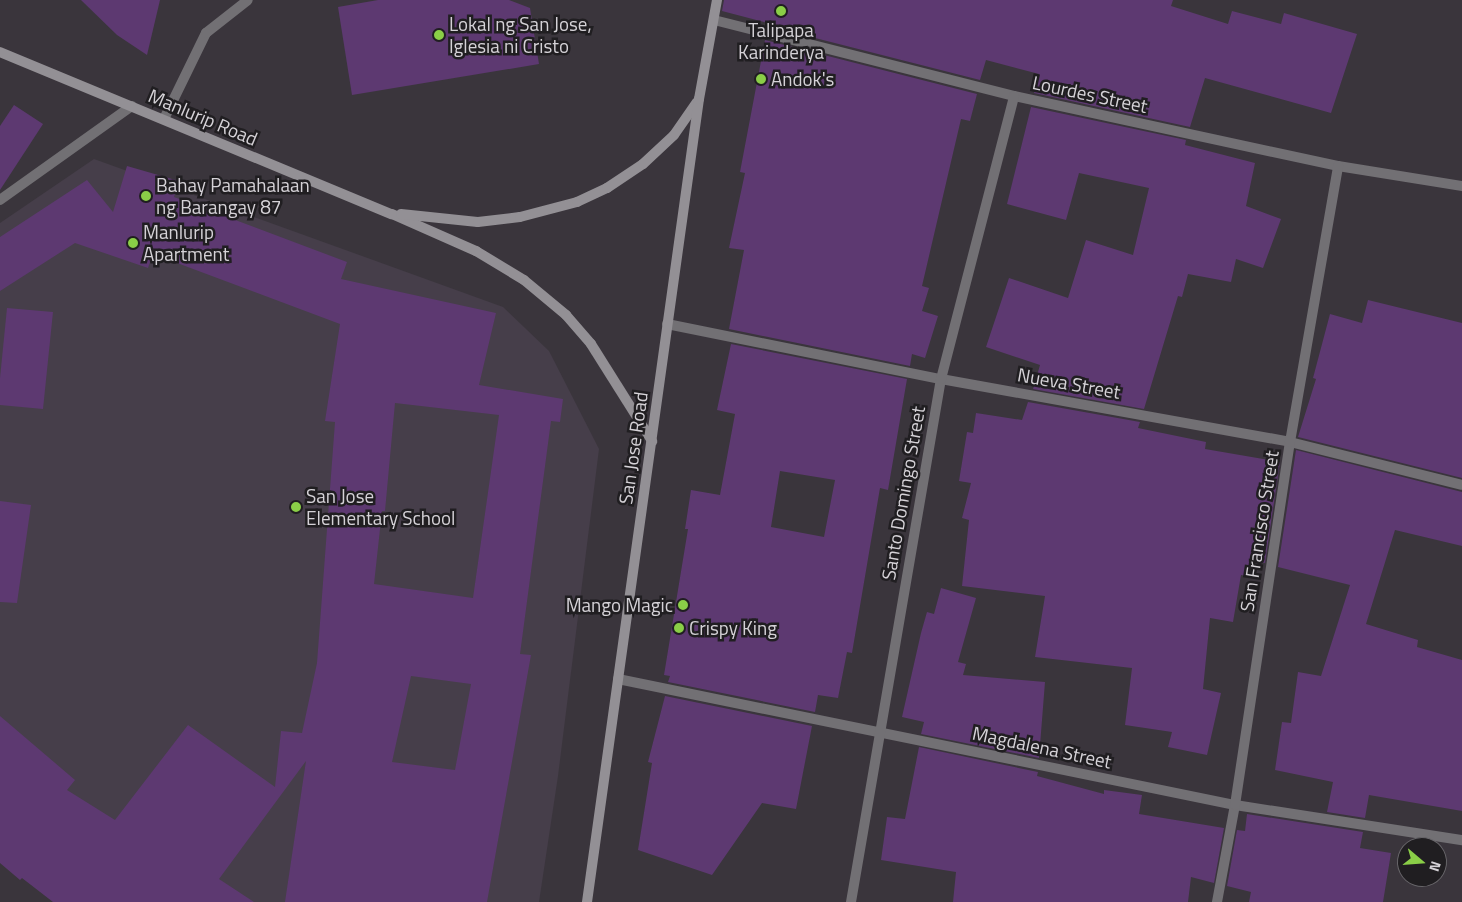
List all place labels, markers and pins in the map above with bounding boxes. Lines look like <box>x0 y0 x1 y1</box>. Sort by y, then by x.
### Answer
marker: Talipapa Karinderya <box>775 5 787 17</box>
place label: Lokal ng San Jose, Iglesia ni Cristo <box>449 13 592 57</box>
place label: Talipapa Karinderya <box>738 19 824 63</box>
marker: Lokal ng San Jose, Iglesia ni Cristo <box>433 29 445 41</box>
place label: Andok's <box>771 68 834 90</box>
marker: Andok's <box>755 73 767 85</box>
place label: Bahay Pamahalaan ng Barangay 87 <box>156 174 310 218</box>
marker: Bahay Pamahalaan ng Barangay 87 <box>140 190 152 202</box>
place label: Manlurip Apartment <box>143 221 229 265</box>
marker: Manlurip Apartment <box>127 237 139 249</box>
place label: San Jose Elementary School <box>306 485 455 529</box>
marker: San Jose Elementary School <box>290 501 302 513</box>
place label: Mango Magic <box>566 594 673 616</box>
marker: Mango Magic <box>677 599 689 611</box>
place label: Crispy King <box>689 617 777 639</box>
marker: Crispy King <box>673 622 685 634</box>

